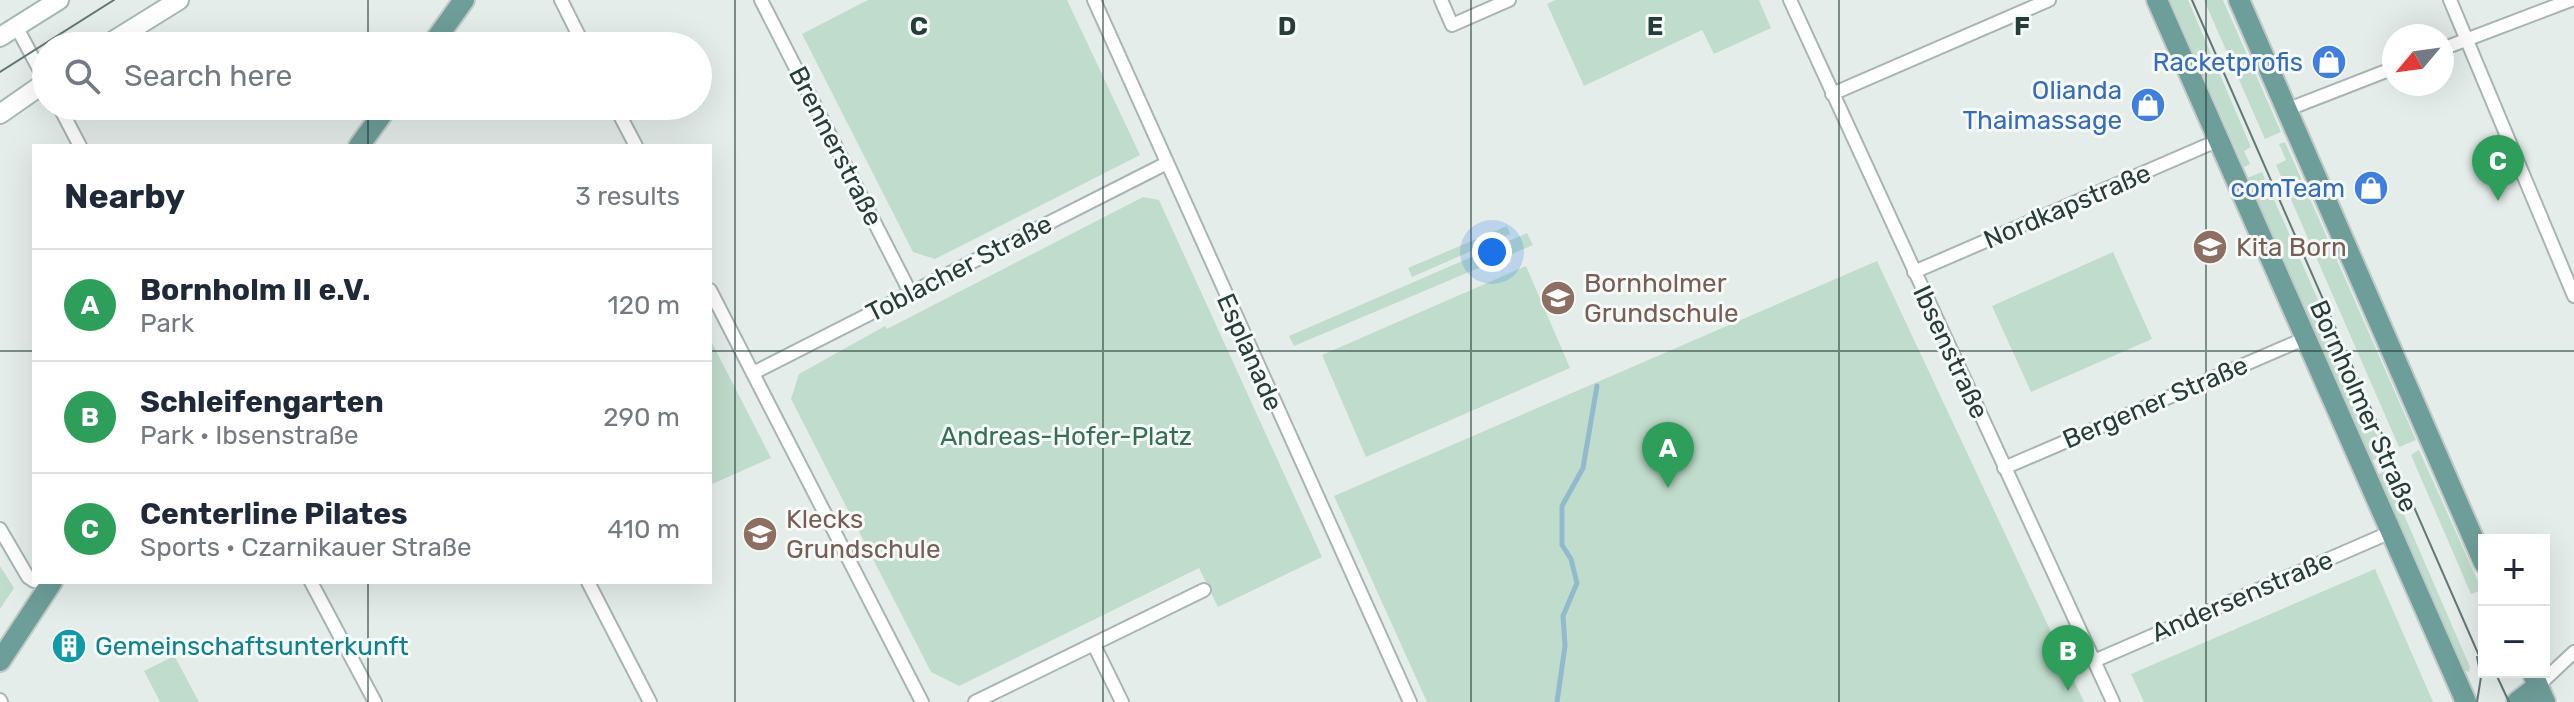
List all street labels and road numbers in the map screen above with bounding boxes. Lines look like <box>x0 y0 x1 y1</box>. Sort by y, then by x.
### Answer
street label: Brennerstraße <box>782 61 889 231</box>
street label: Nordkapstraße <box>1979 157 2155 256</box>
street label: Toblacher Straße <box>861 208 1057 329</box>
street label: Ibsenstraße <box>1906 281 1995 424</box>
street label: Esplanade <box>1210 289 1289 416</box>
street label: Bornholmer Straße <box>2303 295 2424 517</box>
street label: Bergener Straße <box>2058 350 2252 455</box>
street label: Andersenstraße <box>2147 544 2338 649</box>

